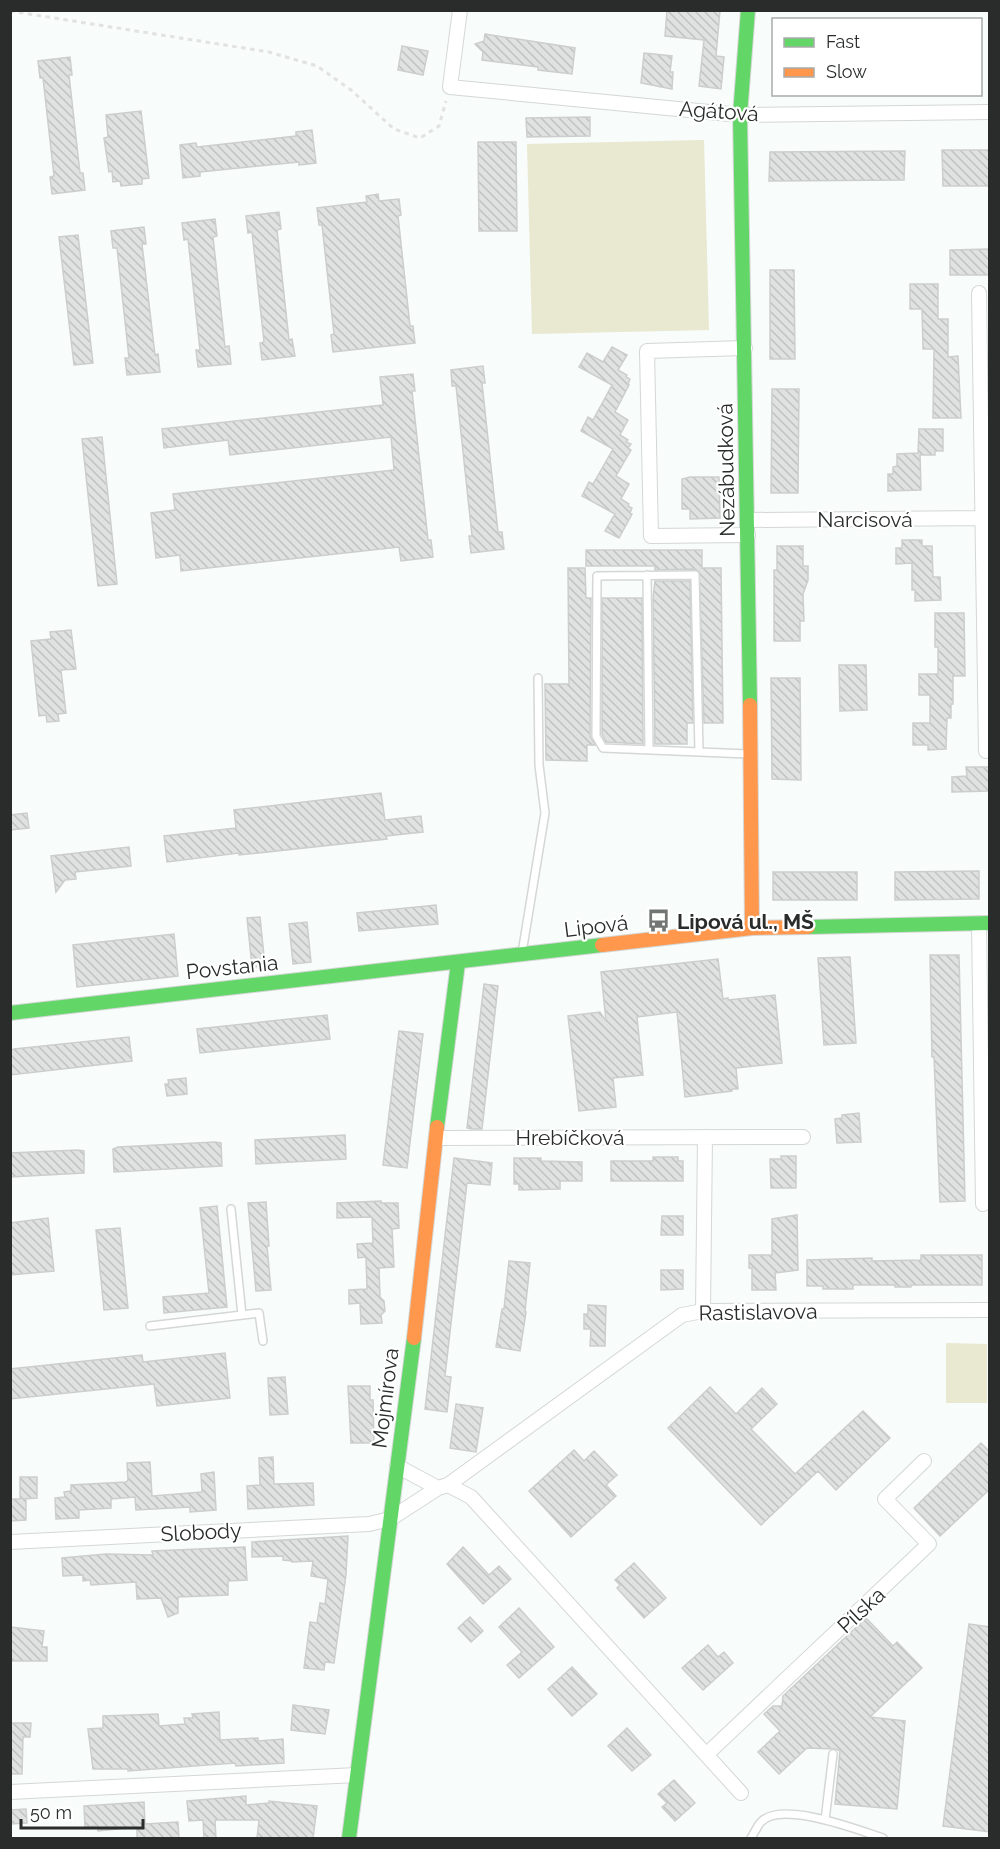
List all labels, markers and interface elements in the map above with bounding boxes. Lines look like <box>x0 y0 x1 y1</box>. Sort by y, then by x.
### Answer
legend <box>772 18 982 96</box>
text: Fast <box>826 31 860 52</box>
text: Slow <box>826 61 867 82</box>
street label: Agátová <box>678 96 760 126</box>
street label: Nezábudková <box>712 403 740 537</box>
street label: Narcisová <box>817 507 913 532</box>
bus stop icon: Lipová ul., MŠ <box>646 908 672 934</box>
place label: Lipová ul., MŠ <box>677 909 814 934</box>
street label: Lipová <box>563 910 629 942</box>
street label: Povstania <box>185 950 279 984</box>
street label: Hrebíčková <box>516 1125 624 1150</box>
street label: Rastislavova <box>698 1298 818 1326</box>
street label: Mojmírova <box>366 1346 404 1450</box>
street label: Slobody <box>160 1517 242 1547</box>
street label: Pílska <box>832 1582 890 1638</box>
scale bar <box>21 1792 142 1830</box>
text: 50 m <box>30 1802 72 1823</box>

